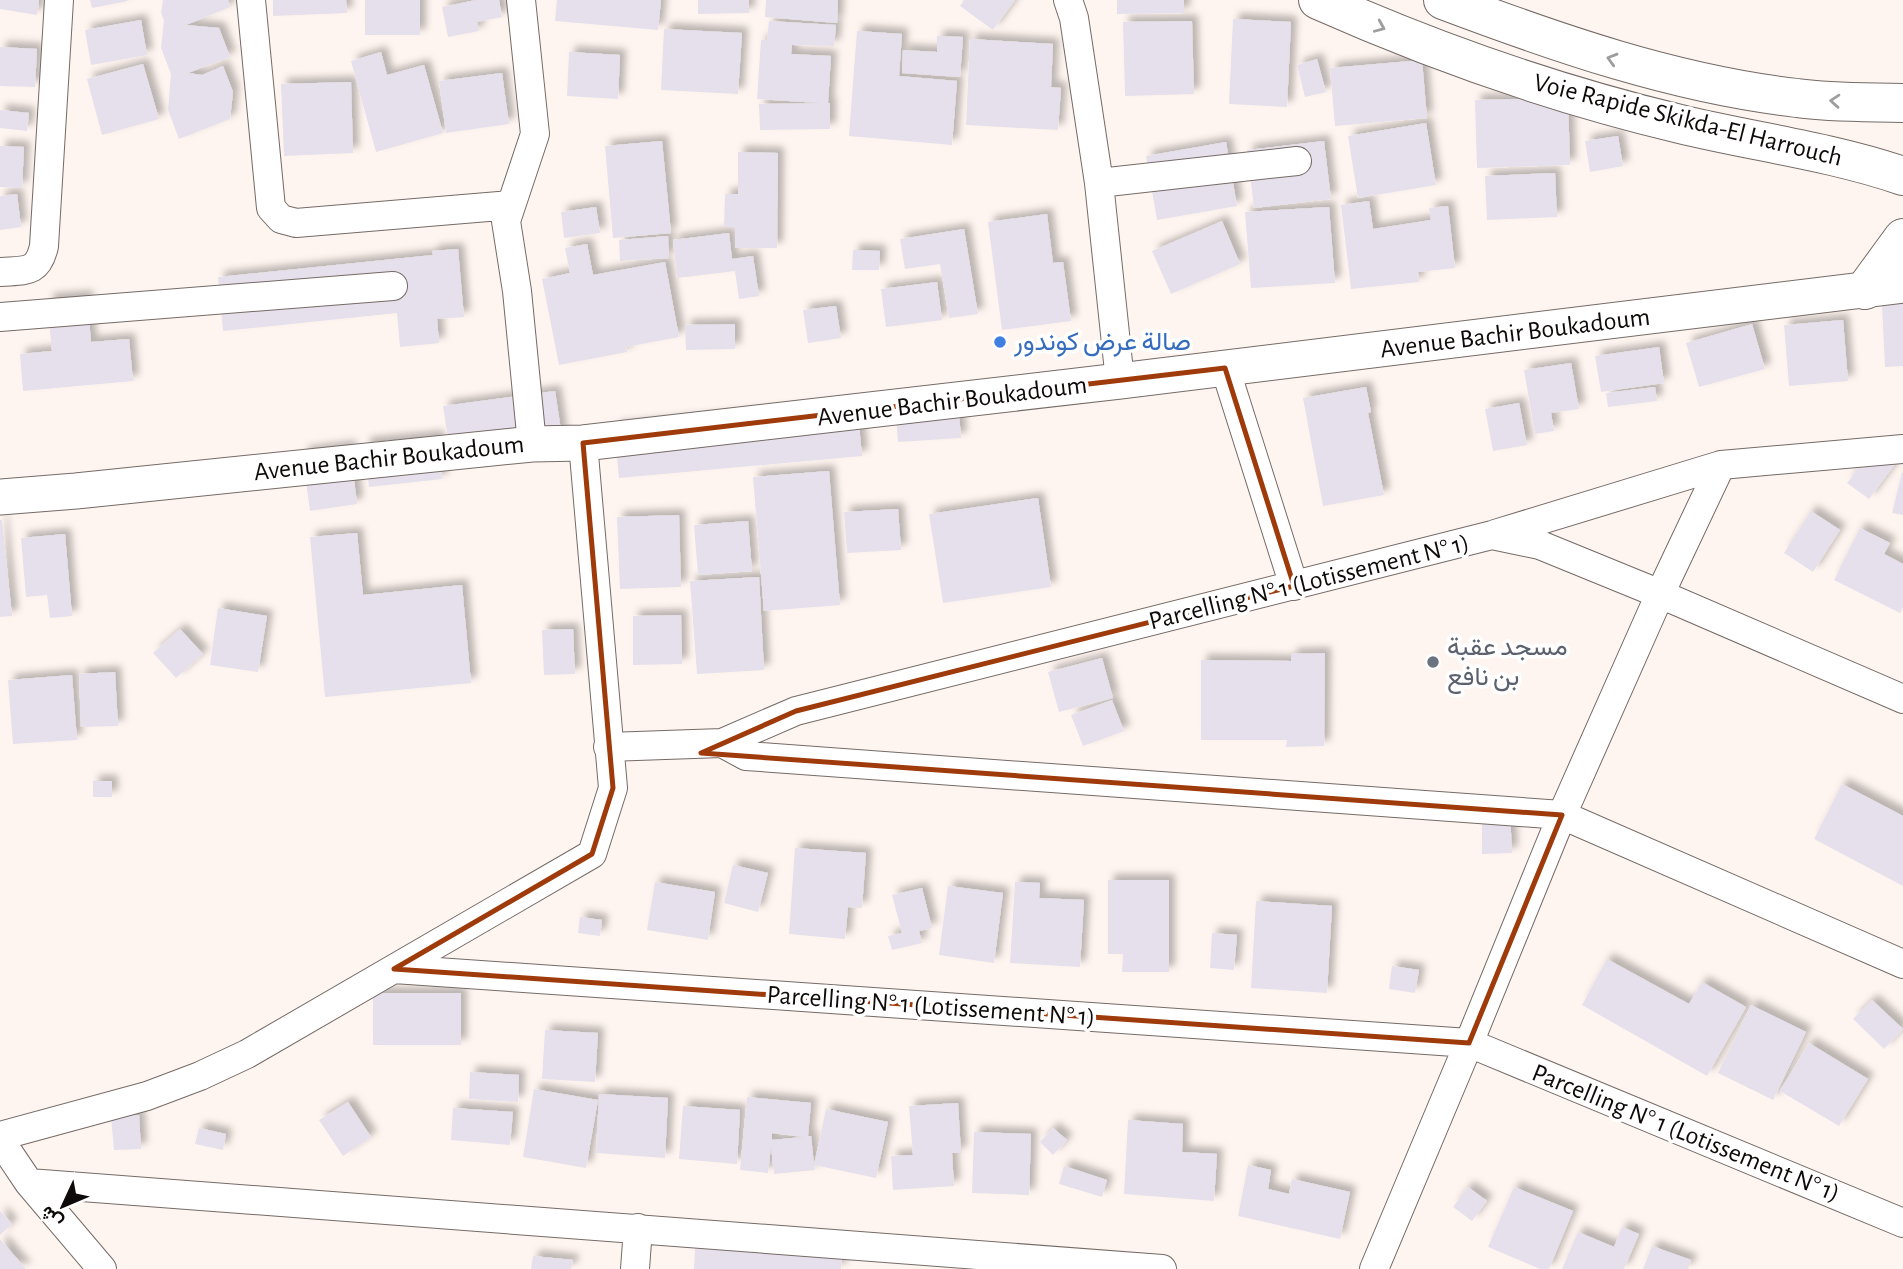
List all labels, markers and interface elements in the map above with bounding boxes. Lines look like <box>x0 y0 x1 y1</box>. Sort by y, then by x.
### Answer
one-way arrow <box>1373 19 1386 33</box>
one-way arrow <box>1606 52 1618 67</box>
street label: Voie Rapide Skikda-El Harrouch <box>1531 69 1845 171</box>
one-way arrow <box>1829 94 1840 109</box>
street label: Avenue Bachir Boukadoum <box>1379 304 1651 362</box>
place label: صالة عرض كوندور <box>1013 329 1191 357</box>
marker: صالة عرض كوندور <box>992 334 1008 350</box>
street label: Avenue Bachir Boukadoum <box>816 372 1088 430</box>
street label: Avenue Bachir Boukadoum <box>253 431 525 485</box>
street label: Parcelling N° 1 (Lotissement N° 1) <box>1146 530 1472 634</box>
place label: مسجد عقبة بن نافع <box>1447 634 1568 694</box>
marker: مسجد عقبة بن نافع <box>1425 654 1441 670</box>
street label: Parcelling N° 1 (Lotissement N° 1) <box>766 982 1096 1030</box>
street label: Parcelling N° 1 (Lotissement N° 1) <box>1528 1059 1844 1207</box>
north arrow <box>28 1171 98 1241</box>
text: ش <box>37 1201 67 1232</box>

